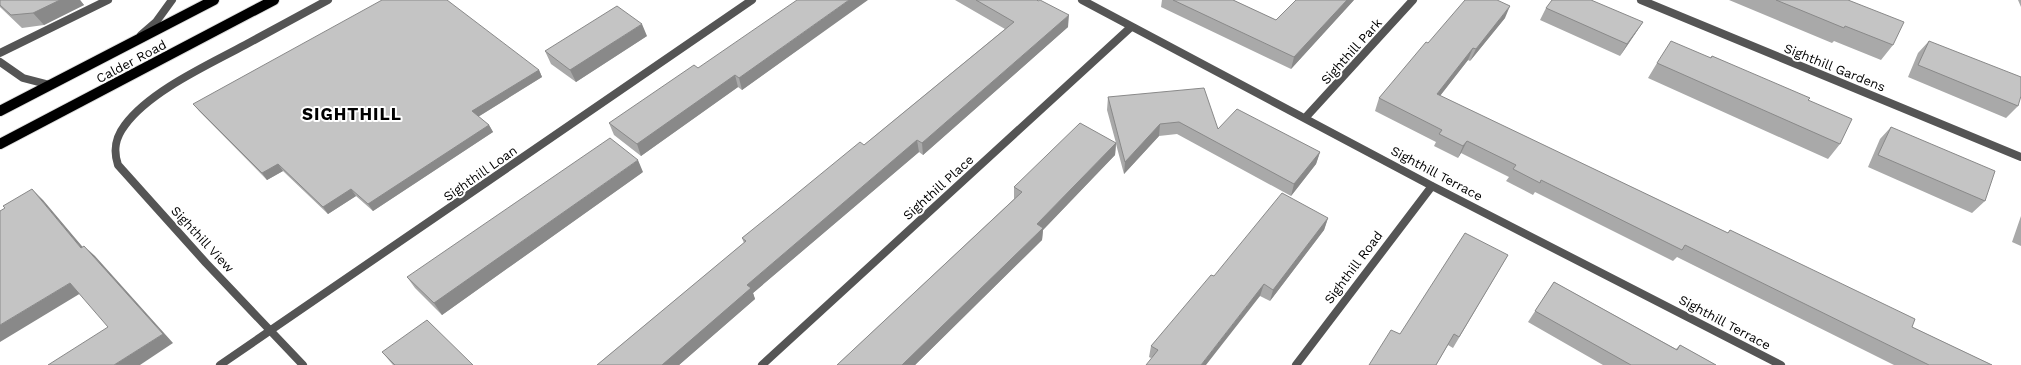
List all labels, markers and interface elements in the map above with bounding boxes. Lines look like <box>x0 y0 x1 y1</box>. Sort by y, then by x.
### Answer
street label: Sighthill Park <box>1318 15 1385 87</box>
street label: Calder Road <box>94 37 169 86</box>
street label: Sighthill Gardens <box>1782 40 1888 95</box>
district label: SIGHTHILL <box>302 104 402 124</box>
street label: Sighthill Loan <box>441 143 520 204</box>
street label: Sighthill Terrace <box>1388 143 1485 204</box>
street label: Sighthill Place <box>900 152 977 223</box>
street label: Sighthill View <box>168 203 237 276</box>
street label: Sighthill Road <box>1321 228 1386 307</box>
street label: Sighthill Terrace <box>1676 292 1773 353</box>

